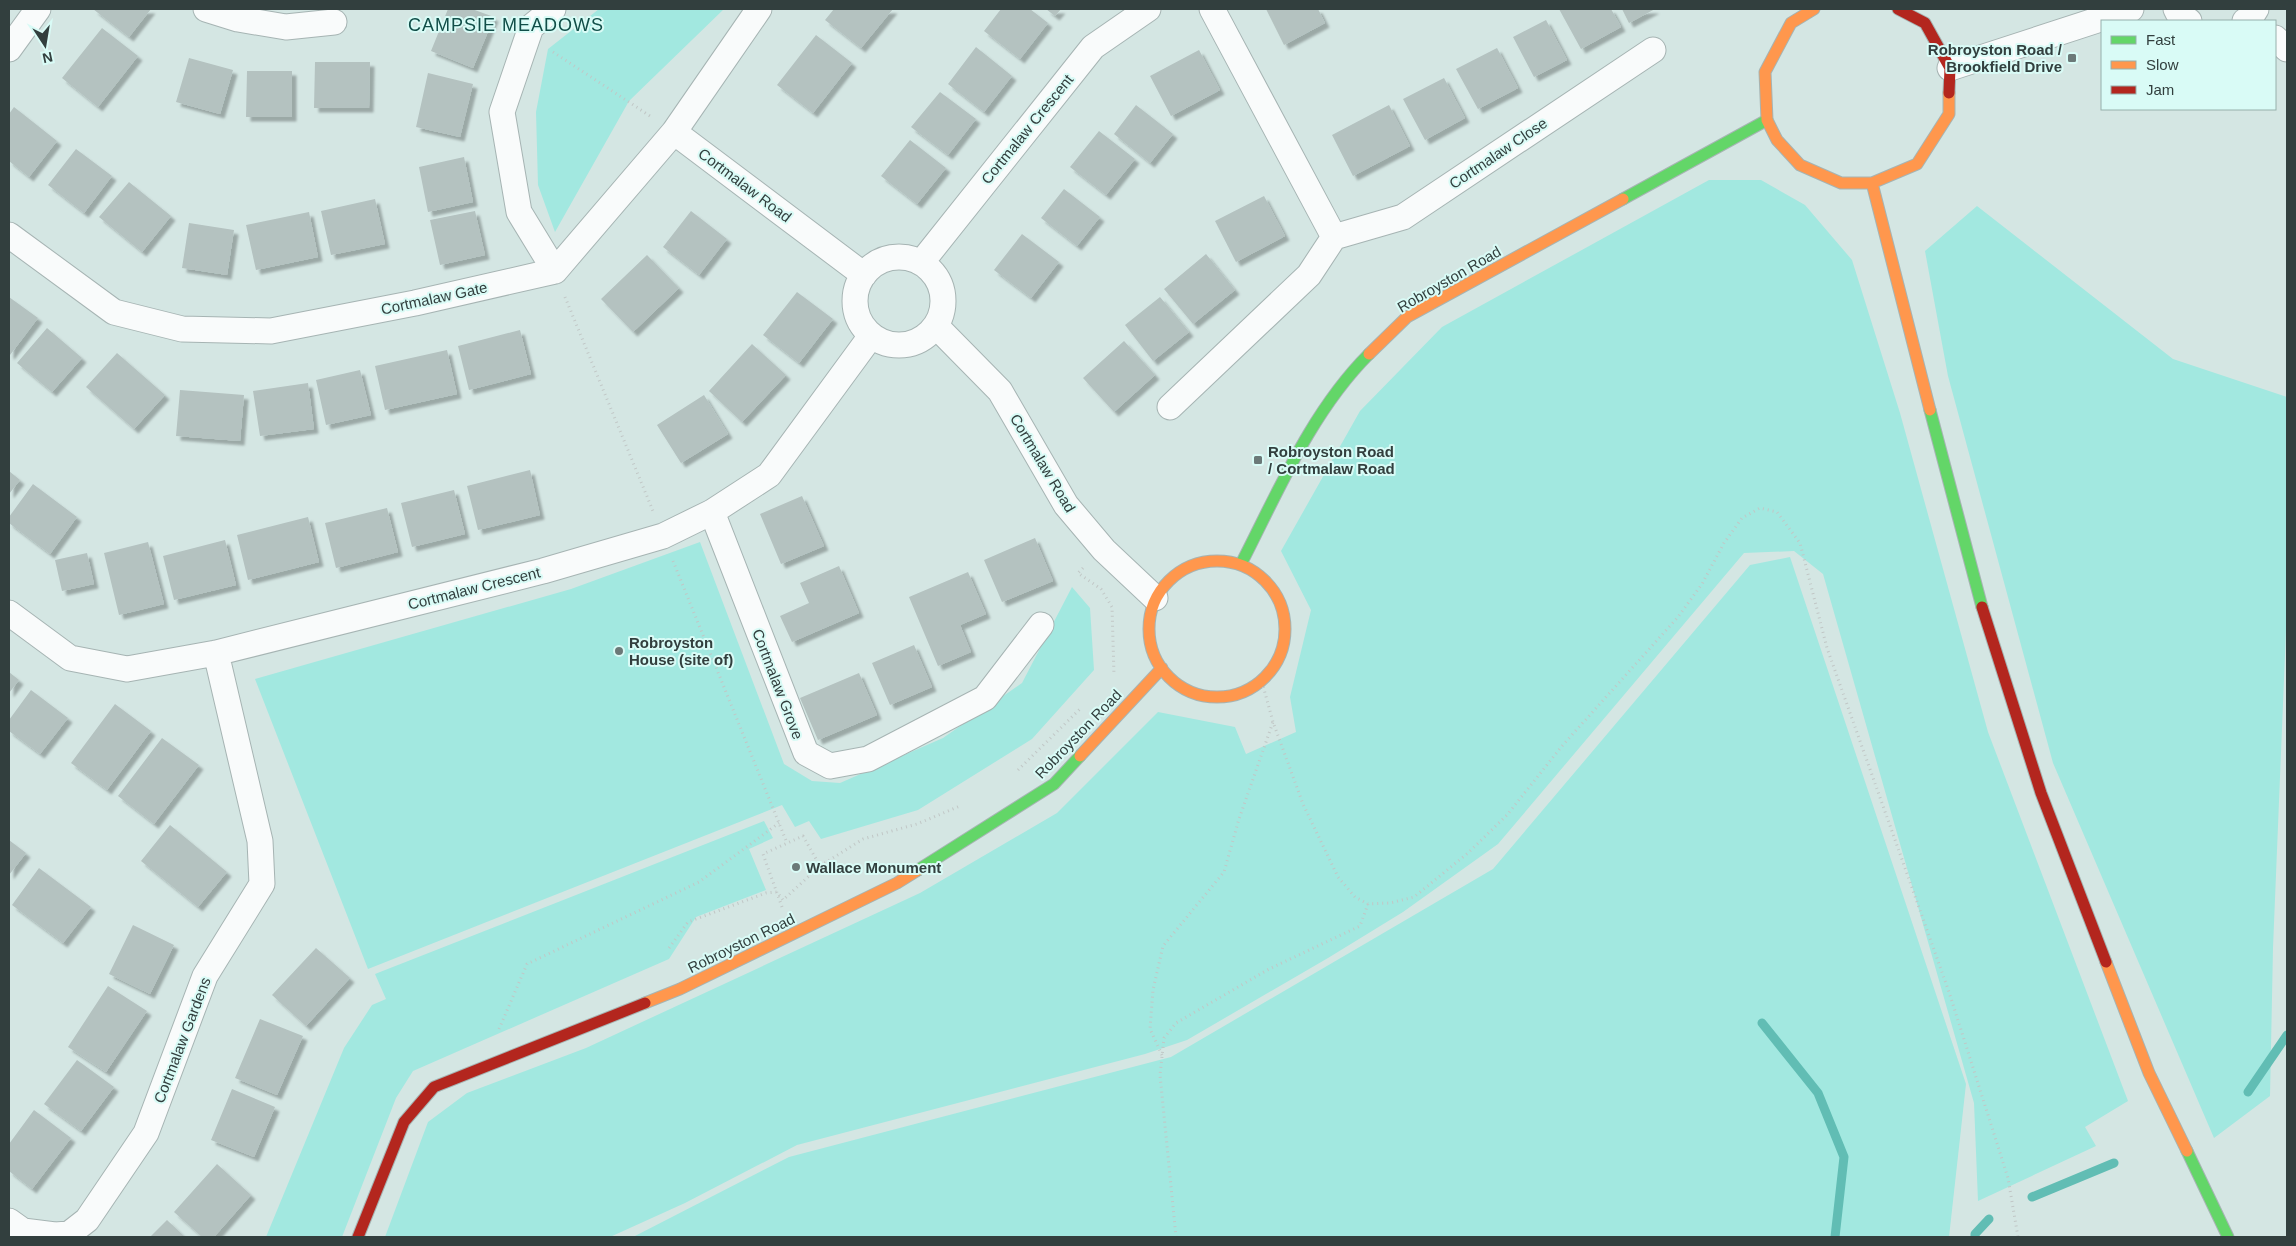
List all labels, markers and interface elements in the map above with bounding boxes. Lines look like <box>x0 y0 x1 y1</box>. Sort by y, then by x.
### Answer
district label: CAMPSIE MEADOWS <box>408 15 604 35</box>
north arrow <box>20 20 70 70</box>
legend <box>2101 20 2276 110</box>
text: Fast <box>2146 31 2176 48</box>
place label: Robroyston Road / Brookfield Drive <box>1928 41 2063 75</box>
text: N <box>41 49 54 67</box>
marker: Robroyston Road / Brookfield Drive <box>2066 52 2078 64</box>
text: Slow <box>2146 56 2179 73</box>
street label: Cortmalaw Crescent <box>978 70 1077 187</box>
text: Jam <box>2146 81 2174 98</box>
street label: Cortmalaw Close <box>1446 114 1550 192</box>
street label: Cortmalaw Road <box>695 145 795 225</box>
street label: Robroyston Road <box>1394 242 1504 316</box>
street label: Cortmalaw Gate <box>379 278 489 318</box>
street label: Cortmalaw Road <box>1007 411 1079 515</box>
place label: Robroyston Road / Cortmalaw Road <box>1268 443 1395 477</box>
marker: Robroyston Road / Cortmalaw Road <box>1252 454 1264 466</box>
street label: Cortmalaw Crescent <box>406 563 543 613</box>
street label: Cortmalaw Grove <box>749 626 807 742</box>
place label: Robroyston House (site of) <box>629 634 733 668</box>
marker: Robroyston House (site of) <box>613 645 625 657</box>
street label: Robroyston Road <box>1031 686 1125 782</box>
place label: Wallace Monument <box>806 859 941 876</box>
marker: Wallace Monument <box>790 861 802 873</box>
street label: Robroyston Road <box>685 910 797 976</box>
street label: Cortmalaw Gardens <box>150 975 214 1105</box>

